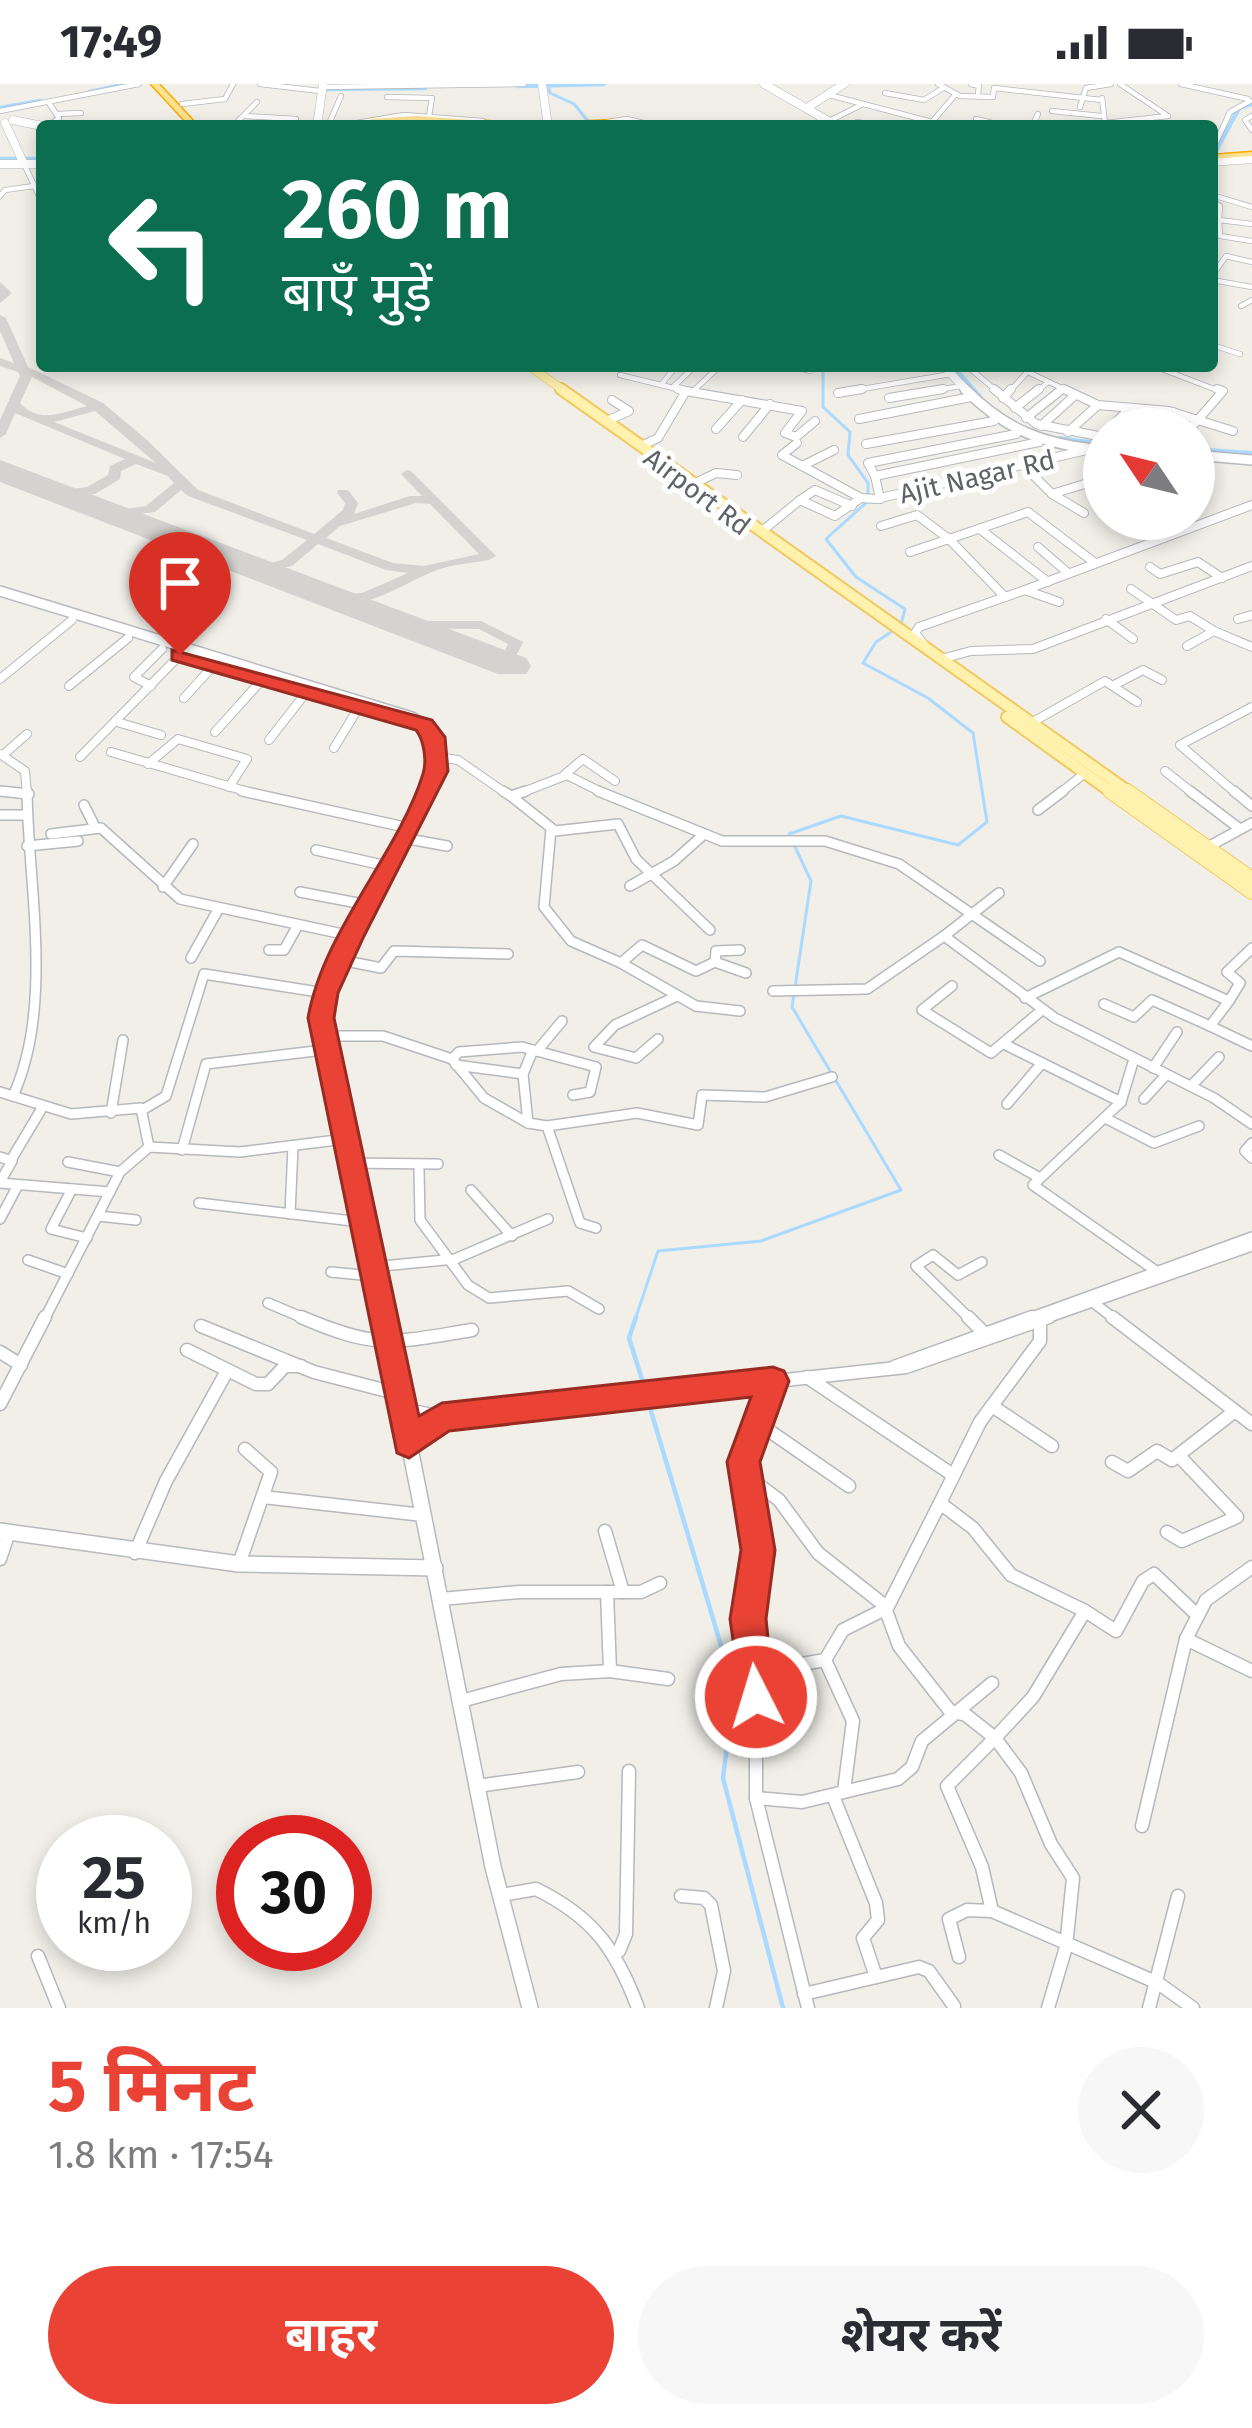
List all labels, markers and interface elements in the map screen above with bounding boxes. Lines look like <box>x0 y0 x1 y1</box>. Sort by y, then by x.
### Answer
text: 17:49 <box>60 15 162 69</box>
text: 260 m <box>282 159 513 260</box>
icon: left <box>84 168 240 324</box>
text: बाएँ मुड़ें <box>282 261 432 325</box>
north arrow <box>1083 408 1215 540</box>
map controls <box>1083 408 1215 540</box>
street label: Airport Rd <box>638 442 756 542</box>
street label: Ajit Nagar Rd <box>896 444 1058 510</box>
pin <box>129 532 231 655</box>
icon: arrive <box>147 550 213 616</box>
position arrow <box>693 1634 819 1760</box>
speed limit sign: 30 <box>216 1815 372 1971</box>
text: 25 <box>82 1842 146 1914</box>
text: km/h <box>77 1905 151 1941</box>
text: 5 मिनट <box>48 2044 255 2130</box>
button: close <box>1078 2047 1204 2173</box>
text: 1.8 km · 17:54 <box>48 2132 274 2178</box>
button: बाहर <box>48 2266 614 2404</box>
button: शेयर करें <box>638 2266 1204 2404</box>

